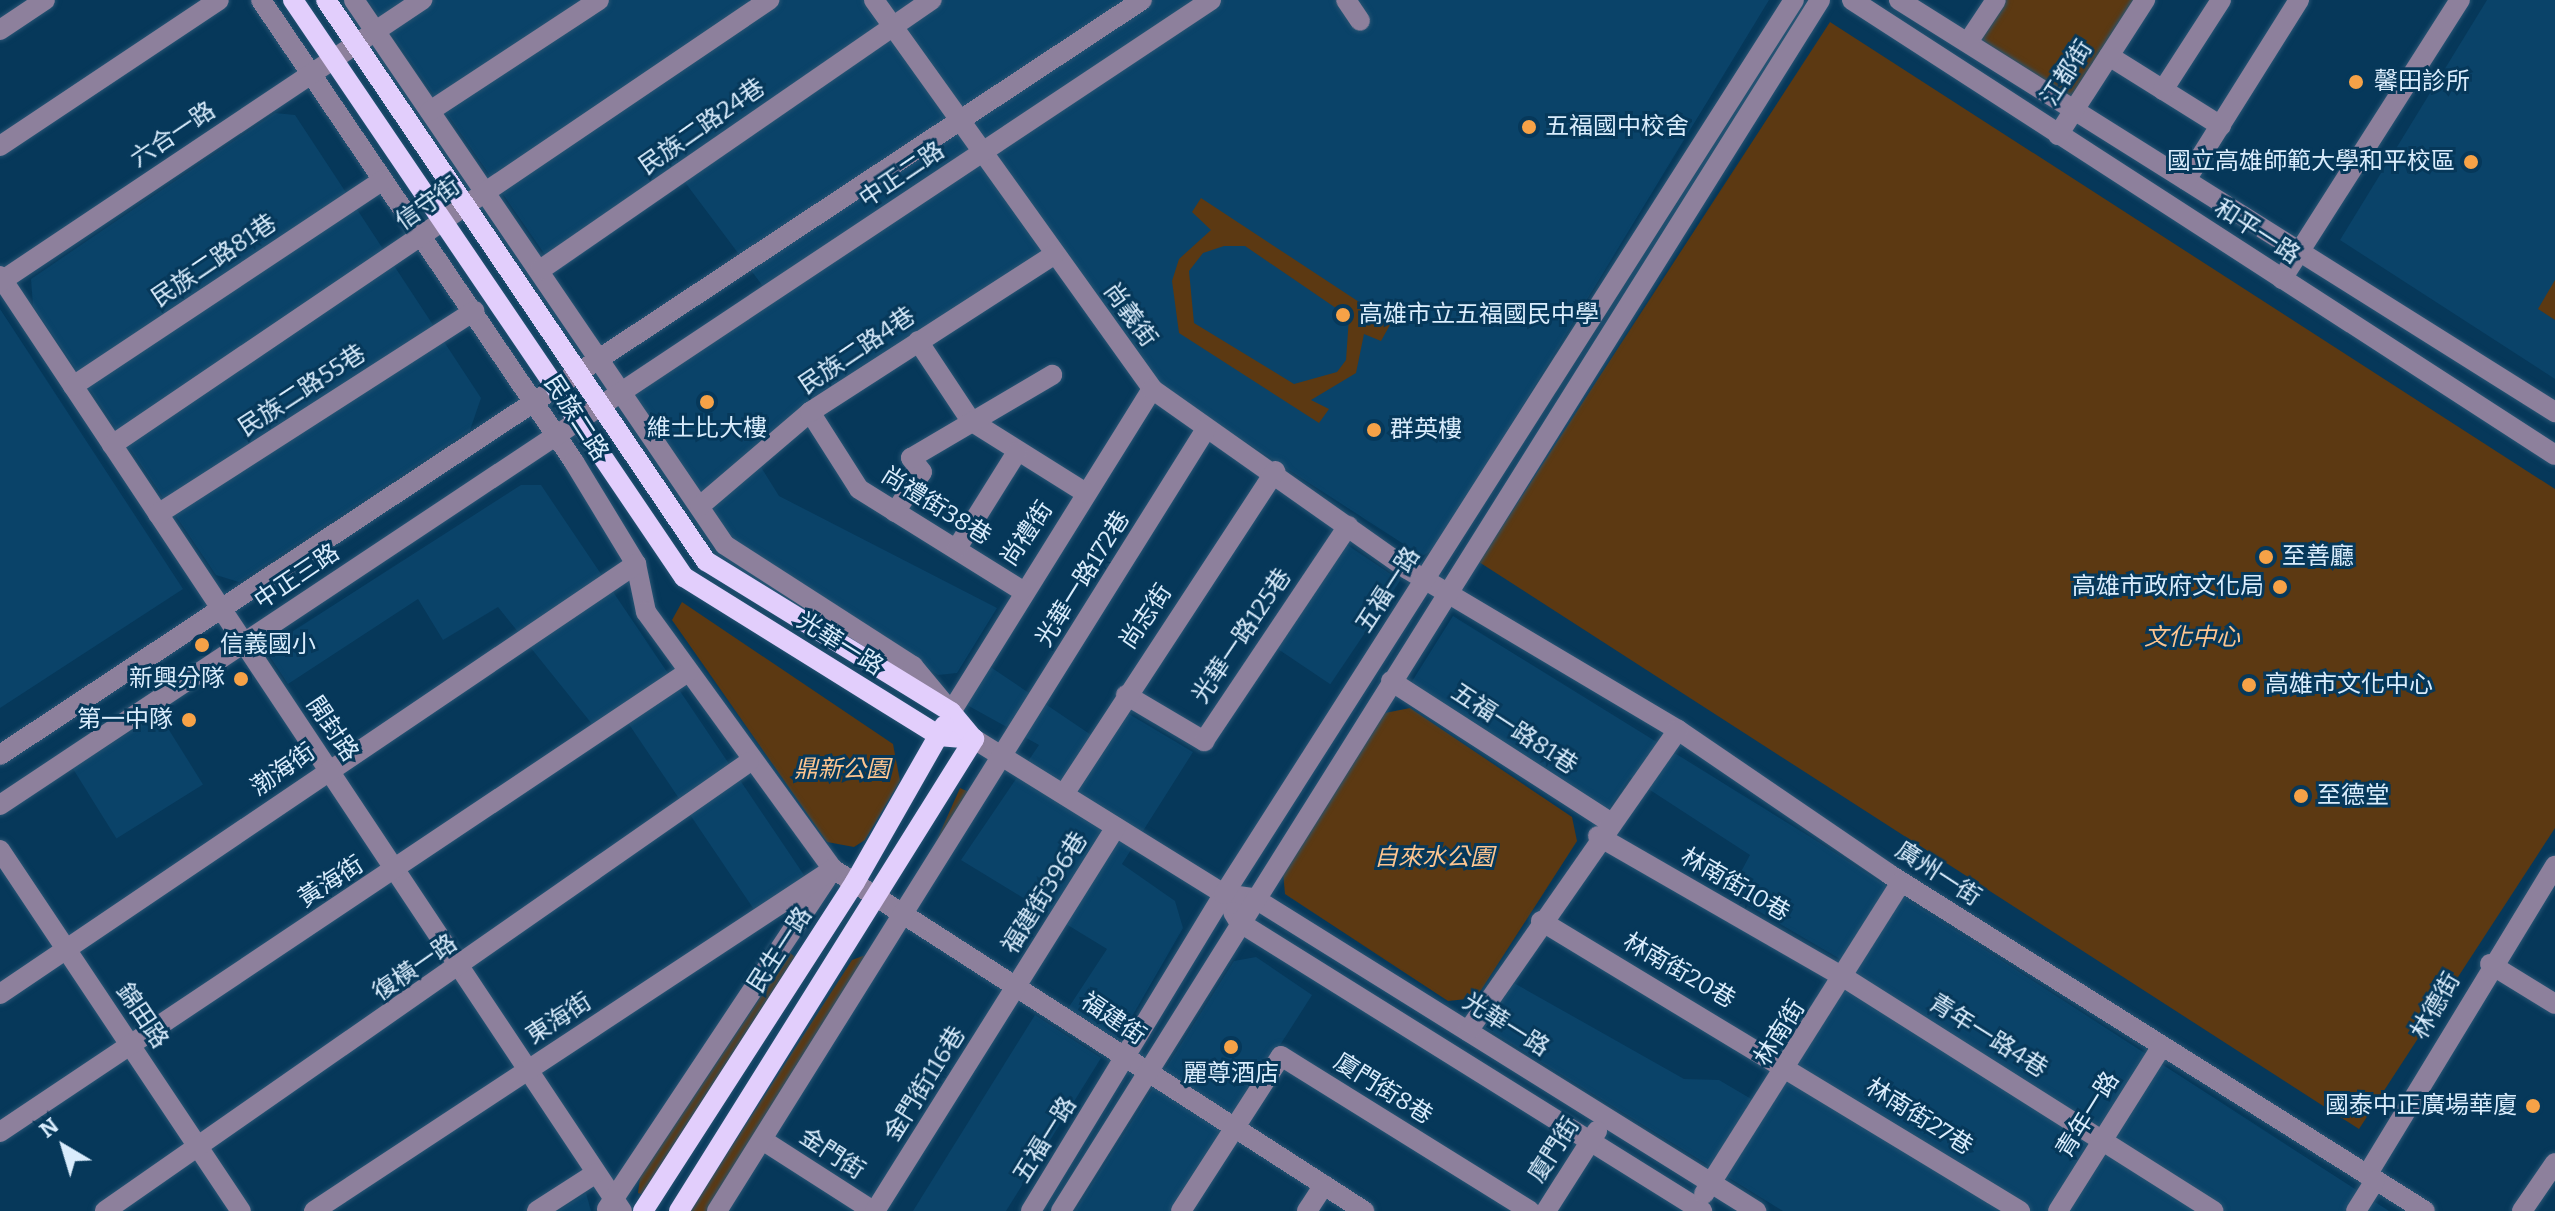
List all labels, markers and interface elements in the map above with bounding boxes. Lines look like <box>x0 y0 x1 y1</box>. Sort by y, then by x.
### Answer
street label: 江都街 <box>2035 35 2099 111</box>
place label: 馨田診所 <box>2374 68 2470 96</box>
marker: 馨田診所 <box>2345 71 2367 93</box>
street label: 民族二路24巷 <box>634 73 770 181</box>
street label: 六合一路 <box>125 96 221 174</box>
place label: 五福國中校舍 <box>1545 113 1689 141</box>
marker: 五福國中校舍 <box>1520 118 1538 136</box>
street label: 中正二路 <box>854 136 950 214</box>
place label: 國立高雄師範大學和平校區 <box>2167 148 2455 176</box>
marker: 國立高雄師範大學和平校區 <box>2462 153 2480 171</box>
street label: 信守街 <box>390 172 466 236</box>
street label: 和平一路 <box>2209 194 2305 270</box>
street label: 民族二路81巷 <box>146 209 282 313</box>
street label: 尚義街 <box>1097 277 1163 353</box>
place label: 高雄市立五福國民中學 <box>1359 301 1599 329</box>
street label: 民族二路4巷 <box>793 302 921 400</box>
marker: 高雄市立五福國民中學 <box>1334 306 1352 324</box>
street label: 民族二路55巷 <box>233 339 371 443</box>
street label: 民族二路 <box>538 370 614 466</box>
marker: 維士比大樓 <box>698 393 716 411</box>
place label: 維士比大樓 <box>647 415 767 443</box>
place label: 群英樓 <box>1390 416 1462 444</box>
marker: 群英樓 <box>1365 421 1383 439</box>
street label: 尚禮街38巷 <box>876 461 996 551</box>
street label: 尚禮街 <box>995 496 1059 572</box>
street label: 光華一路172巷 <box>1030 506 1136 652</box>
street label: 中正三路 <box>249 538 345 616</box>
street label: 五福一路 <box>1350 542 1426 638</box>
place label: 至善廳 <box>2282 543 2354 571</box>
marker: 至善廳 <box>2257 548 2275 566</box>
street label: 光華一路125巷 <box>1187 563 1297 709</box>
place label: 高雄市政府文化局 <box>2072 573 2264 601</box>
marker: 高雄市政府文化局 <box>2271 578 2289 596</box>
street label: 尚志街 <box>1114 579 1178 655</box>
street label: 光華一路 <box>792 606 888 682</box>
park label: 文化中心 <box>2144 624 2240 652</box>
place label: 信義國小 <box>220 631 316 659</box>
marker: 信義國小 <box>191 634 213 656</box>
place label: 新興分隊 <box>129 665 225 693</box>
marker: 新興分隊 <box>232 670 250 688</box>
place label: 高雄市文化中心 <box>2265 671 2433 699</box>
marker: 高雄市文化中心 <box>2240 676 2258 694</box>
street label: 五福一路81巷 <box>1446 678 1582 780</box>
street label: 開封路 <box>300 691 364 767</box>
place label: 第一中隊 <box>77 706 173 734</box>
marker: 第一中隊 <box>180 711 198 729</box>
street label: 渤海街 <box>245 738 321 802</box>
park label: 鼎新公園 <box>794 756 890 784</box>
place label: 至德堂 <box>2317 782 2389 810</box>
marker: 至德堂 <box>2292 787 2310 805</box>
street label: 福建街396巷 <box>996 827 1094 959</box>
street label: 廣州一街 <box>1890 836 1986 912</box>
street label: 林南街10巷 <box>1675 842 1795 928</box>
park label: 自來水公園 <box>1374 844 1494 872</box>
street label: 黃海街 <box>293 850 369 914</box>
street label: 民生一路 <box>742 902 818 998</box>
street label: 林南街20巷 <box>1618 927 1740 1015</box>
street label: 復橫一路 <box>367 929 463 1007</box>
street label: 林德街 <box>2406 968 2466 1044</box>
street label: 錦田路 <box>110 978 174 1054</box>
street label: 東海街 <box>521 987 597 1051</box>
street label: 福建街 <box>1075 987 1151 1051</box>
street label: 光華一路 <box>1458 987 1554 1063</box>
street label: 青年一路4巷 <box>1924 988 2052 1084</box>
street label: 林南街 <box>1749 995 1811 1071</box>
street label: 金門街116巷 <box>878 1021 972 1147</box>
marker: 麗尊酒店 <box>1222 1038 1240 1056</box>
street label: 廈門街8巷 <box>1329 1048 1437 1130</box>
place label: 麗尊酒店 <box>1183 1060 1279 1088</box>
street label: 青年一路 <box>2050 1067 2126 1163</box>
street label: 林南街27巷 <box>1860 1073 1978 1161</box>
street label: 五福一路 <box>1007 1092 1083 1188</box>
place label: 國泰中正廣場華廈 <box>2325 1092 2517 1120</box>
marker: 國泰中正廣場華廈 <box>2524 1097 2542 1115</box>
north arrow <box>24 1107 104 1187</box>
text: N <box>34 1112 64 1144</box>
street label: 廈門街 <box>1522 1112 1586 1188</box>
street label: 金門街 <box>794 1122 870 1186</box>

